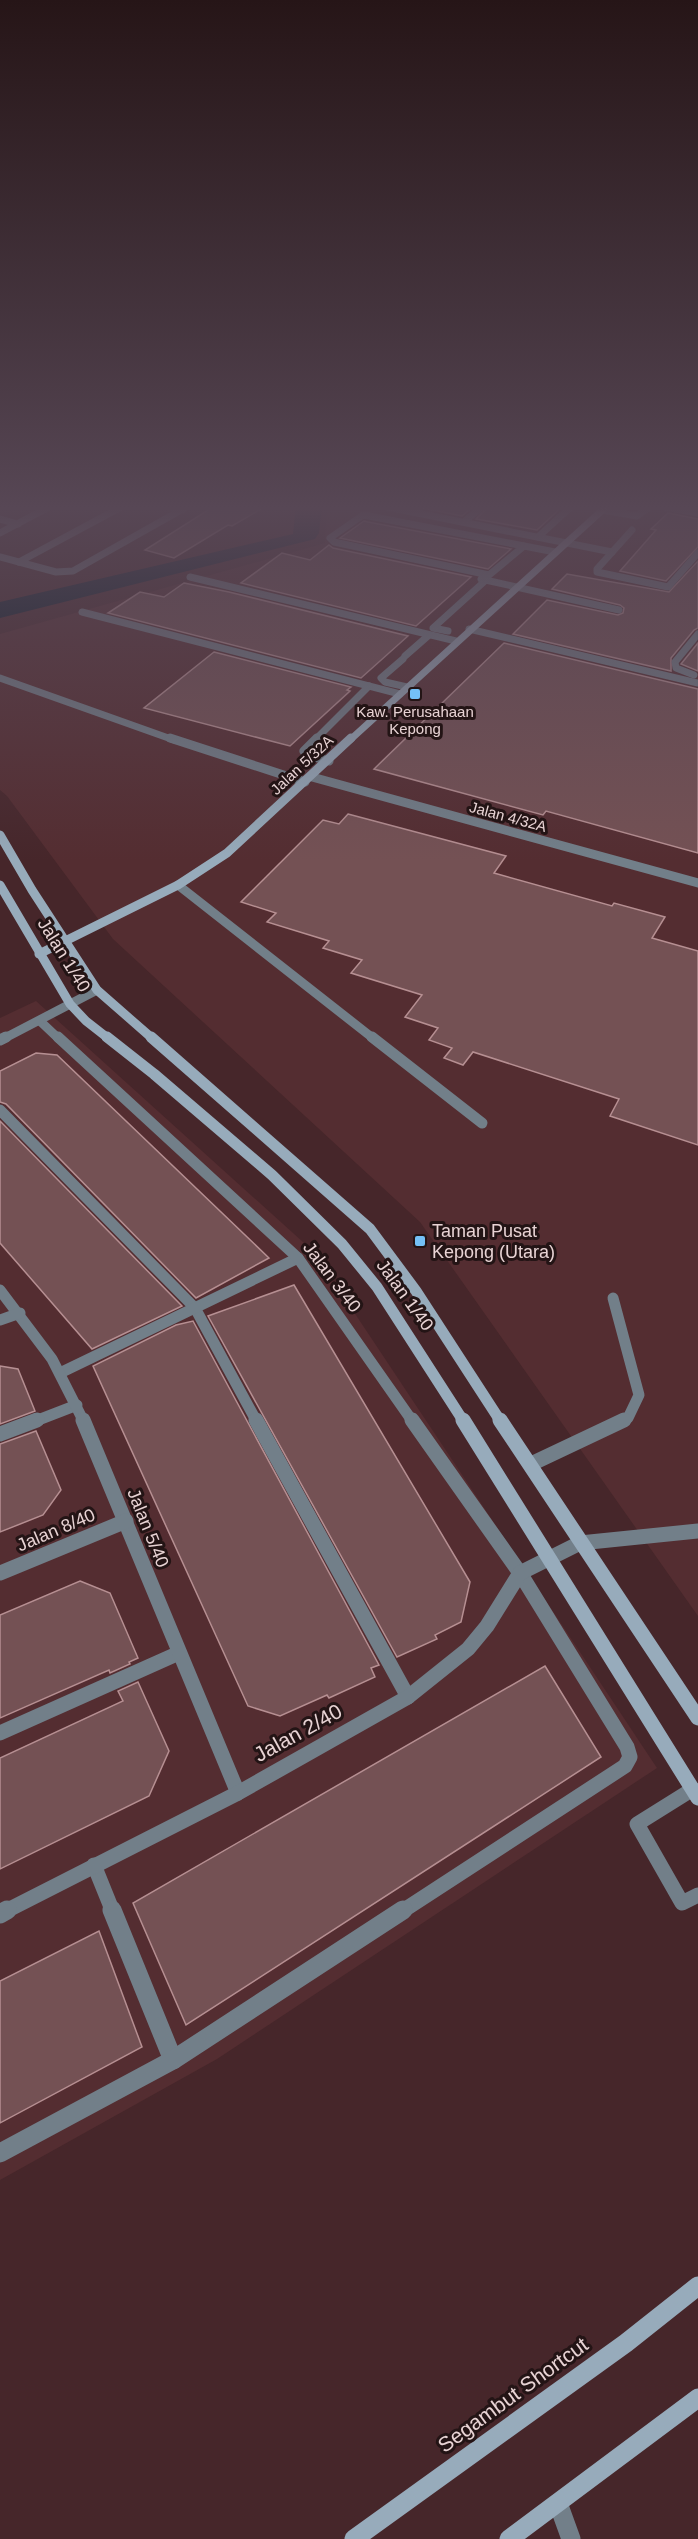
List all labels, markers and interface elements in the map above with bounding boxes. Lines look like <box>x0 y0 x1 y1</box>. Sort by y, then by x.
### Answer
marker: Kaw. Perusahaan Kepong <box>408 687 422 701</box>
place label: Kaw. Perusahaan Kepong <box>356 703 474 737</box>
street label: Jalan 5/32A <box>267 731 336 798</box>
street label: Jalan 4/32A <box>468 798 549 835</box>
street label: Jalan 1/40 <box>34 914 94 996</box>
place label: Taman Pusat Kepong (Utara) <box>432 1221 555 1262</box>
marker: Taman Pusat Kepong (Utara) <box>413 1234 427 1248</box>
street label: Jalan 3/40 <box>299 1238 365 1316</box>
street label: Jalan 1/40 <box>372 1256 438 1334</box>
street label: Jalan 5/40 <box>123 1486 173 1570</box>
street label: Jalan 8/40 <box>14 1505 98 1555</box>
street label: Jalan 2/40 <box>250 1699 346 1766</box>
street label: Segambut Shortcut <box>433 2332 592 2457</box>

